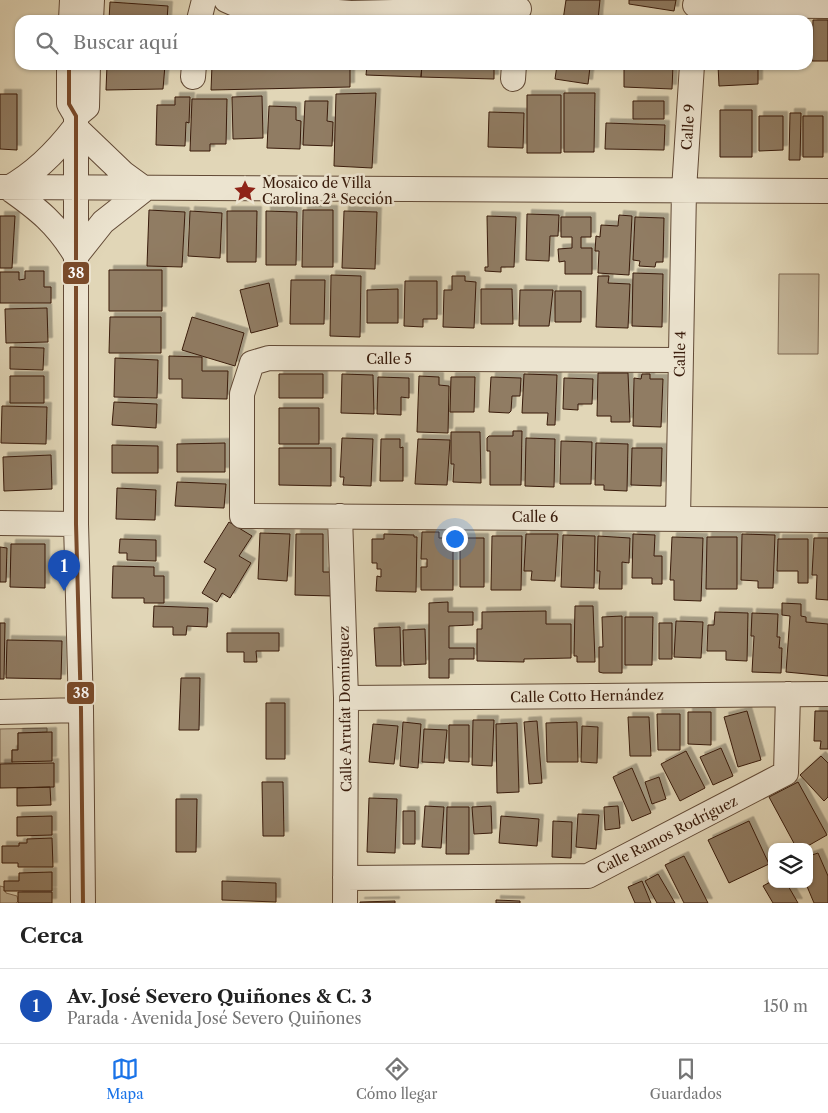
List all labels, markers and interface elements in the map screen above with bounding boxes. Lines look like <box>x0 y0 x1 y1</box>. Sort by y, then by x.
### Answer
search box <box>15 15 813 70</box>
icon: search <box>33 29 61 57</box>
text: Buscar aquí <box>73 31 178 54</box>
street label: Calle 9 <box>677 103 699 151</box>
place label: Mosaico de Villa Carolina 2ª Sección <box>262 174 393 208</box>
place icon: Mosaico de Villa Carolina 2ª Sección <box>232 178 258 204</box>
line badge: 38 <box>62 261 90 285</box>
text: 38 <box>68 264 84 282</box>
street label: Calle 4 <box>671 331 689 377</box>
street label: Calle 5 <box>366 350 412 368</box>
street label: Calle 6 <box>512 508 558 526</box>
your location <box>442 526 468 552</box>
pin: 1 <box>48 550 80 591</box>
street label: Calle Arrufat Domínguez <box>335 626 355 792</box>
line badge: 38 <box>66 681 95 705</box>
text: 38 <box>73 684 89 702</box>
street label: Calle Cotto Hernández <box>510 686 664 706</box>
street label: Calle Ramos Rodríguez <box>594 792 740 878</box>
map controls <box>768 843 813 888</box>
button: layers <box>768 843 813 888</box>
text: Cerca <box>20 923 83 948</box>
text: Av. José Severo Quiñones & C. 3 <box>67 985 372 1008</box>
text: 1 <box>32 996 40 1016</box>
text: 150 m <box>763 996 808 1016</box>
text: Parada · Avenida José Severo Quiñones <box>67 1008 362 1028</box>
tab: Mapa <box>106 1055 144 1103</box>
tab: Cómo llegar <box>356 1055 437 1103</box>
tab: Guardados <box>650 1055 722 1103</box>

